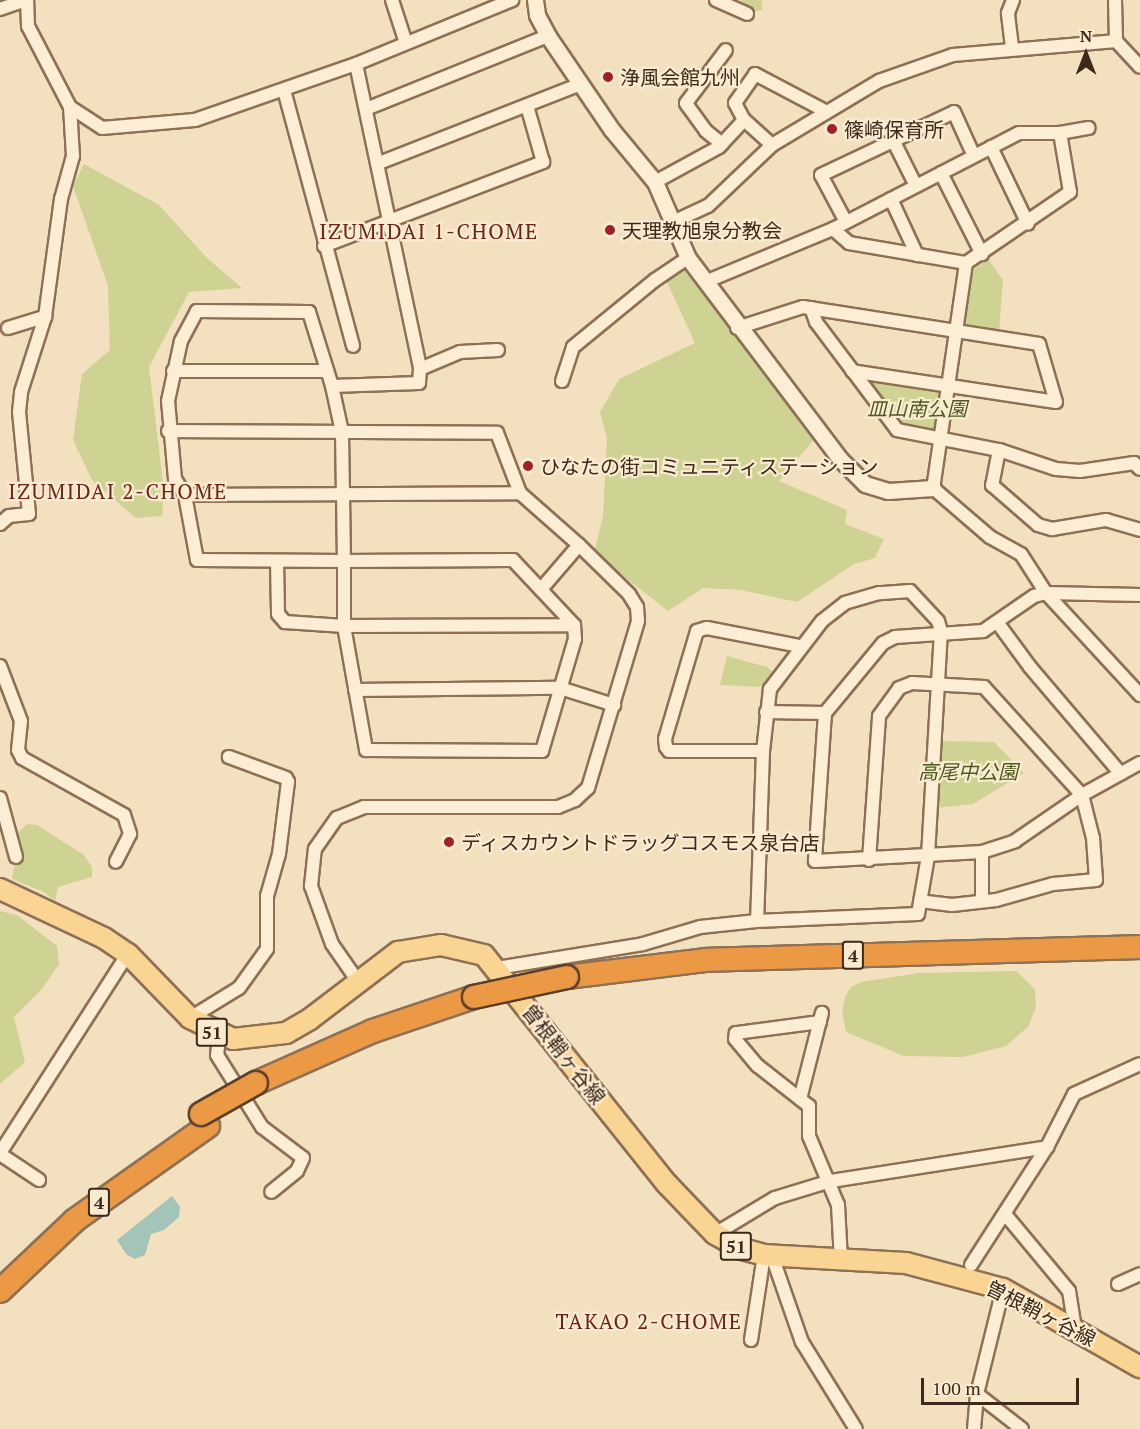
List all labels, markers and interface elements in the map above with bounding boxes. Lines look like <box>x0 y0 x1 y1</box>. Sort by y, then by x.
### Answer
north arrow <box>1056 24 1116 84</box>
text: N <box>1080 25 1092 47</box>
place label: 浄風会館九州 <box>620 65 740 89</box>
marker: 浄風会館九州 <box>601 70 615 84</box>
place label: 篠崎保育所 <box>844 117 944 141</box>
marker: 篠崎保育所 <box>825 122 839 136</box>
district label: IZUMIDAI 1-CHOME <box>319 218 539 244</box>
place label: 天理教旭泉分教会 <box>622 218 782 242</box>
marker: 天理教旭泉分教会 <box>603 223 617 237</box>
park label: 皿山南公園 <box>867 396 967 420</box>
place label: ひなたの街コミュニティステーション <box>540 454 880 478</box>
marker: ひなたの街コミュニティステーション <box>521 459 535 473</box>
district label: IZUMIDAI 2-CHOME <box>8 478 228 504</box>
park label: 高尾中公園 <box>918 759 1018 783</box>
place label: ディスカウントドラッグコスモス泉台店 <box>461 830 821 854</box>
marker: ディスカウントドラッグコスモス泉台店 <box>442 835 456 849</box>
road number: 4 <box>841 940 865 970</box>
street label: 曽根鞘ヶ谷線 <box>518 999 610 1109</box>
road number: 51 <box>196 1017 228 1047</box>
road number: 4 <box>87 1187 111 1217</box>
road number: 51 <box>720 1231 752 1261</box>
street label: 曽根鞘ヶ谷線 <box>982 1275 1100 1351</box>
district label: TAKAO 2-CHOME <box>556 1308 742 1334</box>
scale bar <box>924 1366 1082 1404</box>
text: 100 m <box>932 1376 981 1400</box>

